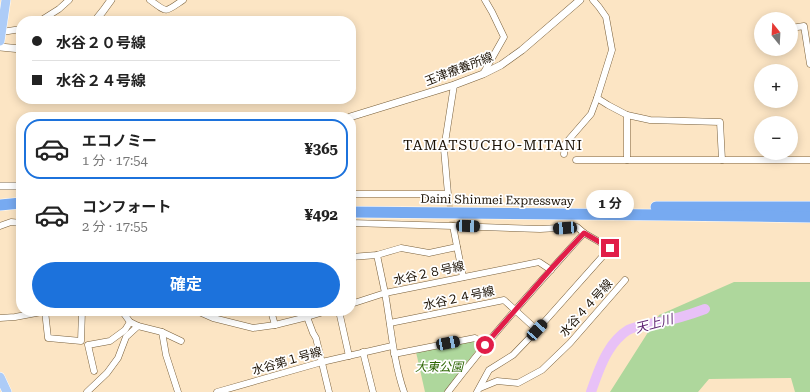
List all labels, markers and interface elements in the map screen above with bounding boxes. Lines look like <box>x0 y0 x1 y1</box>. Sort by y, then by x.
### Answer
north arrow <box>754 12 798 56</box>
map controls <box>754 12 798 160</box>
text: 水谷２０号線 <box>56 34 146 52</box>
street label: 玉津療養所線 <box>423 50 495 88</box>
button: + <box>754 64 798 108</box>
text: 水谷２４号線 <box>56 72 146 90</box>
button: − <box>754 116 798 160</box>
icon: car <box>34 131 70 167</box>
text: エコノミー <box>82 132 157 150</box>
district label: TAMATSUCHO-MITANI <box>403 137 583 153</box>
text: ¥365 <box>304 140 338 158</box>
text: 1 分 · 17:54 <box>82 153 148 168</box>
callout: 1 分 <box>586 190 634 218</box>
street label: Daini Shinmei Expressway <box>420 192 575 208</box>
text: 1 分 <box>598 196 622 211</box>
icon: car <box>34 197 70 233</box>
text: コンフォート <box>82 198 172 216</box>
text: ¥492 <box>304 206 338 224</box>
text: 2 分 · 17:55 <box>82 219 148 234</box>
car <box>456 220 480 232</box>
car <box>553 221 577 235</box>
route end <box>601 239 619 257</box>
street label: 水谷２８号線 <box>392 259 466 287</box>
button: 確定 <box>32 262 340 308</box>
street label: 水谷４４号線 <box>557 277 615 339</box>
street label: 水谷２４号線 <box>422 284 496 312</box>
water label: 天上川 <box>633 311 677 336</box>
car <box>525 317 549 343</box>
car <box>435 335 461 351</box>
route start <box>476 336 494 354</box>
street label: 水谷第１号線 <box>250 344 324 378</box>
park label: 大東公園 <box>415 360 465 374</box>

